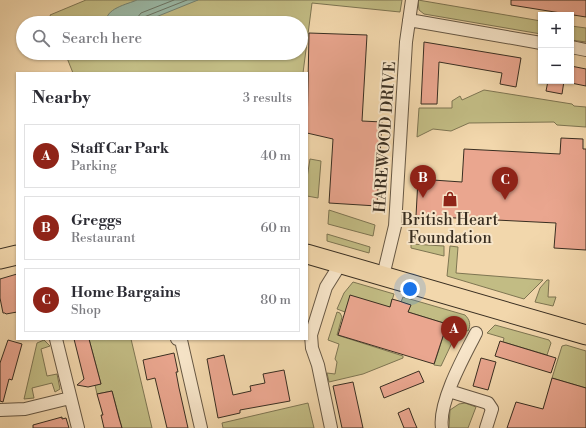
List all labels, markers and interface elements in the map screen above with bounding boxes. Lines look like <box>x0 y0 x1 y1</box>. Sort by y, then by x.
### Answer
map controls <box>538 12 574 84</box>
button: + <box>538 12 574 48</box>
search box <box>16 16 308 60</box>
icon: search <box>30 27 52 49</box>
text: Search here <box>62 29 142 48</box>
button: − <box>538 48 574 84</box>
street label: HAREWOOD DRIVE <box>370 61 400 214</box>
text: Nearby <box>32 87 91 109</box>
text: 3 results <box>243 90 292 106</box>
text: Staff Car Park <box>71 139 169 158</box>
text: A <box>41 148 51 164</box>
text: 40 m <box>261 148 291 164</box>
text: Parking <box>71 158 117 174</box>
pin: B <box>410 165 436 198</box>
pin: C <box>492 167 518 200</box>
shop icon: British Heart Foundation <box>441 190 459 208</box>
place label: British Heart Foundation <box>401 210 499 248</box>
text: Greggs <box>71 211 122 230</box>
text: B <box>41 220 51 236</box>
text: 60 m <box>260 220 291 236</box>
text: Restaurant <box>71 230 136 246</box>
your location <box>400 279 420 299</box>
text: Home Bargains <box>71 283 180 302</box>
text: C <box>41 292 51 308</box>
text: 80 m <box>260 292 291 308</box>
text: Shop <box>71 302 101 318</box>
pin: A <box>441 316 467 349</box>

